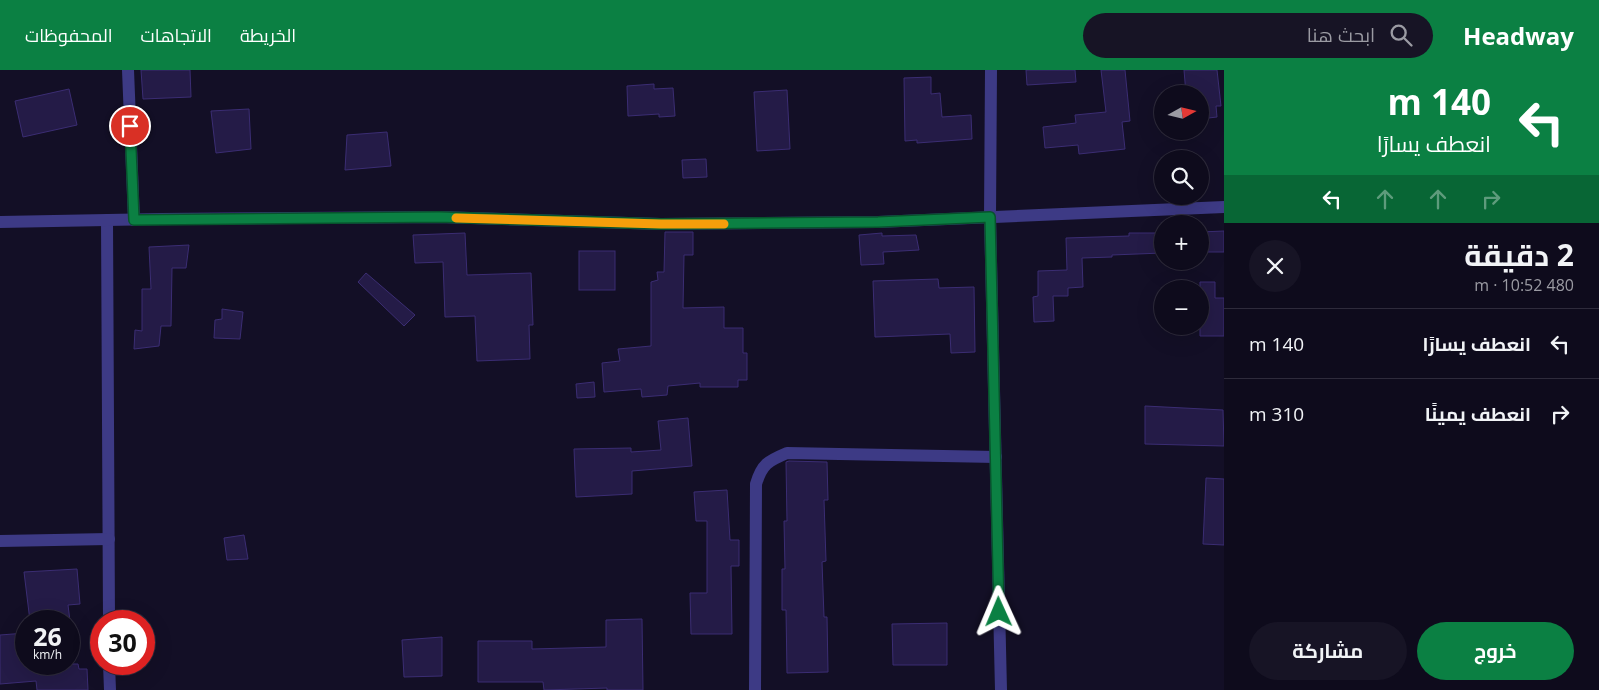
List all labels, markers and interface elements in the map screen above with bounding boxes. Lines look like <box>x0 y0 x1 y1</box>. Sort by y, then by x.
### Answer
search box <box>1083 13 1433 58</box>
text: Headway <box>1463 19 1574 52</box>
icon: search <box>1387 21 1415 49</box>
text: ابحث هنا <box>1307 22 1375 48</box>
text: المحفوظات <box>25 23 113 47</box>
text: الاتجاهات <box>141 23 212 47</box>
text: الخريطة <box>240 23 296 47</box>
text: 140 m <box>1387 78 1491 125</box>
north arrow <box>1154 85 1209 140</box>
map controls <box>1154 85 1209 335</box>
icon: left <box>1509 90 1574 155</box>
pin <box>109 105 151 147</box>
icon: arrive <box>116 112 144 140</box>
text: انعطف يسارًا <box>1377 128 1491 158</box>
button: search <box>1154 150 1209 205</box>
icon: left <box>1318 185 1346 213</box>
icon: ahead <box>1371 185 1399 213</box>
icon: ahead <box>1424 185 1452 213</box>
icon: right <box>1477 185 1505 213</box>
button: + <box>1154 215 1209 270</box>
text: 2 دقيقة <box>1464 234 1574 275</box>
button: close <box>1249 240 1301 292</box>
text: 480 m · 10:52 <box>1474 274 1574 296</box>
button: − <box>1154 280 1209 335</box>
icon: left <box>1546 330 1574 358</box>
text: 140 m <box>1249 331 1304 357</box>
text: انعطف يسارًا <box>1422 331 1531 357</box>
icon: right <box>1546 400 1574 428</box>
text: 310 m <box>1249 401 1304 427</box>
text: انعطف يمينًا <box>1425 401 1531 427</box>
position arrow <box>972 585 1024 637</box>
speed limit sign: 30 <box>90 610 155 675</box>
text: 26 <box>33 619 62 653</box>
button: مشاركة <box>1249 622 1407 680</box>
button: خروج <box>1417 622 1574 680</box>
text: km/h <box>33 646 62 663</box>

